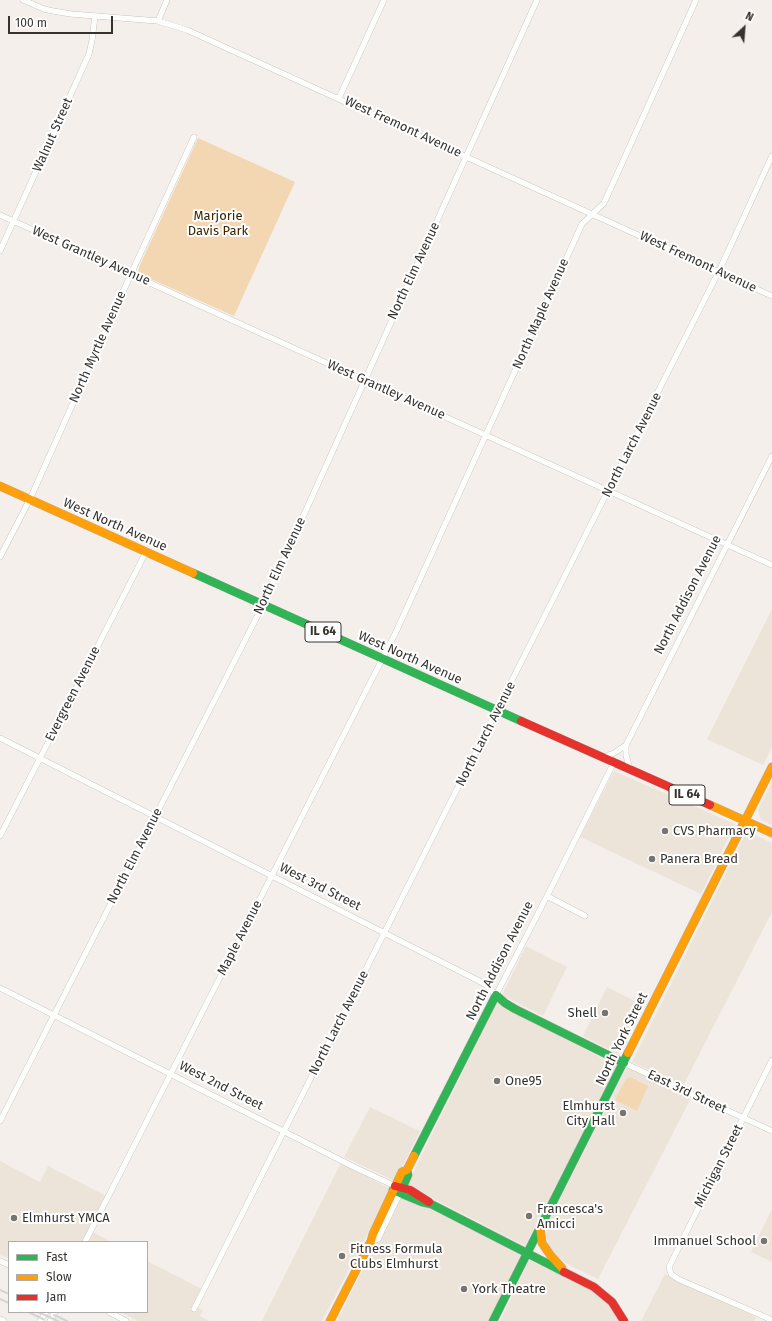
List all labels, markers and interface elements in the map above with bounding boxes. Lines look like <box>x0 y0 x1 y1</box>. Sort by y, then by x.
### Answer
scale bar <box>10 8 115 34</box>
north arrow <box>724 8 764 48</box>
text: N <box>743 9 756 24</box>
text: 100 m <box>15 16 47 30</box>
street label: West Fremont Avenue <box>342 93 464 161</box>
street label: Walnut Street <box>30 95 76 175</box>
park label: Marjorie Davis Park <box>188 208 248 239</box>
street label: North Elm Avenue <box>385 220 443 322</box>
street label: West Grantley Avenue <box>30 223 152 289</box>
street label: West Fremont Avenue <box>637 228 759 296</box>
street label: North Maple Avenue <box>510 256 572 372</box>
street label: North Myrtle Avenue <box>66 289 130 405</box>
street label: West Grantley Avenue <box>325 357 447 423</box>
street label: North Larch Avenue <box>599 390 665 500</box>
street label: West North Avenue <box>61 495 169 555</box>
street label: North Elm Avenue <box>251 515 309 617</box>
street label: North Addison Avenue <box>651 533 725 657</box>
road number: IL 64 <box>305 622 341 642</box>
street label: West North Avenue <box>356 628 464 688</box>
street label: Evergreen Avenue <box>42 644 104 744</box>
street label: North Larch Avenue <box>453 679 519 789</box>
road number: IL 64 <box>669 785 705 805</box>
street label: North Elm Avenue <box>104 805 166 907</box>
place label: CVS Pharmacy <box>673 823 756 839</box>
marker: CVS Pharmacy <box>660 826 670 836</box>
place label: Panera Bread <box>660 851 738 867</box>
marker: Panera Bread <box>647 854 657 864</box>
street label: West 3rd Street <box>277 860 363 914</box>
street label: Maple Avenue <box>214 898 266 978</box>
street label: North Addison Avenue <box>463 899 537 1023</box>
street label: North Larch Avenue <box>306 968 372 1078</box>
street label: North York Street <box>593 990 651 1088</box>
place label: Shell <box>568 1005 597 1021</box>
marker: Shell <box>600 1008 610 1018</box>
street label: West 2nd Street <box>176 1058 266 1114</box>
street label: East 3rd Street <box>645 1067 729 1117</box>
place label: One95 <box>505 1073 542 1089</box>
marker: One95 <box>492 1076 502 1086</box>
place label: Elmhurst City Hall <box>562 1098 615 1129</box>
marker: Elmhurst City Hall <box>618 1108 628 1118</box>
street label: Michigan Street <box>691 1122 747 1210</box>
place label: Francesca's Amicci <box>537 1201 603 1232</box>
place label: Elmhurst YMCA <box>22 1210 110 1226</box>
marker: Francesca's Amicci <box>524 1211 534 1221</box>
marker: Elmhurst YMCA <box>9 1213 19 1223</box>
place label: Immanuel School <box>653 1233 756 1249</box>
marker: Immanuel School <box>759 1236 769 1246</box>
legend <box>8 1241 148 1313</box>
place label: Fitness Formula Clubs Elmhurst <box>350 1241 443 1272</box>
text: Fast <box>46 1250 68 1264</box>
marker: Fitness Formula Clubs Elmhurst <box>337 1251 347 1261</box>
text: Slow <box>46 1270 72 1284</box>
place label: York Theatre <box>472 1281 546 1297</box>
marker: York Theatre <box>459 1284 469 1294</box>
text: Jam <box>46 1290 66 1304</box>

